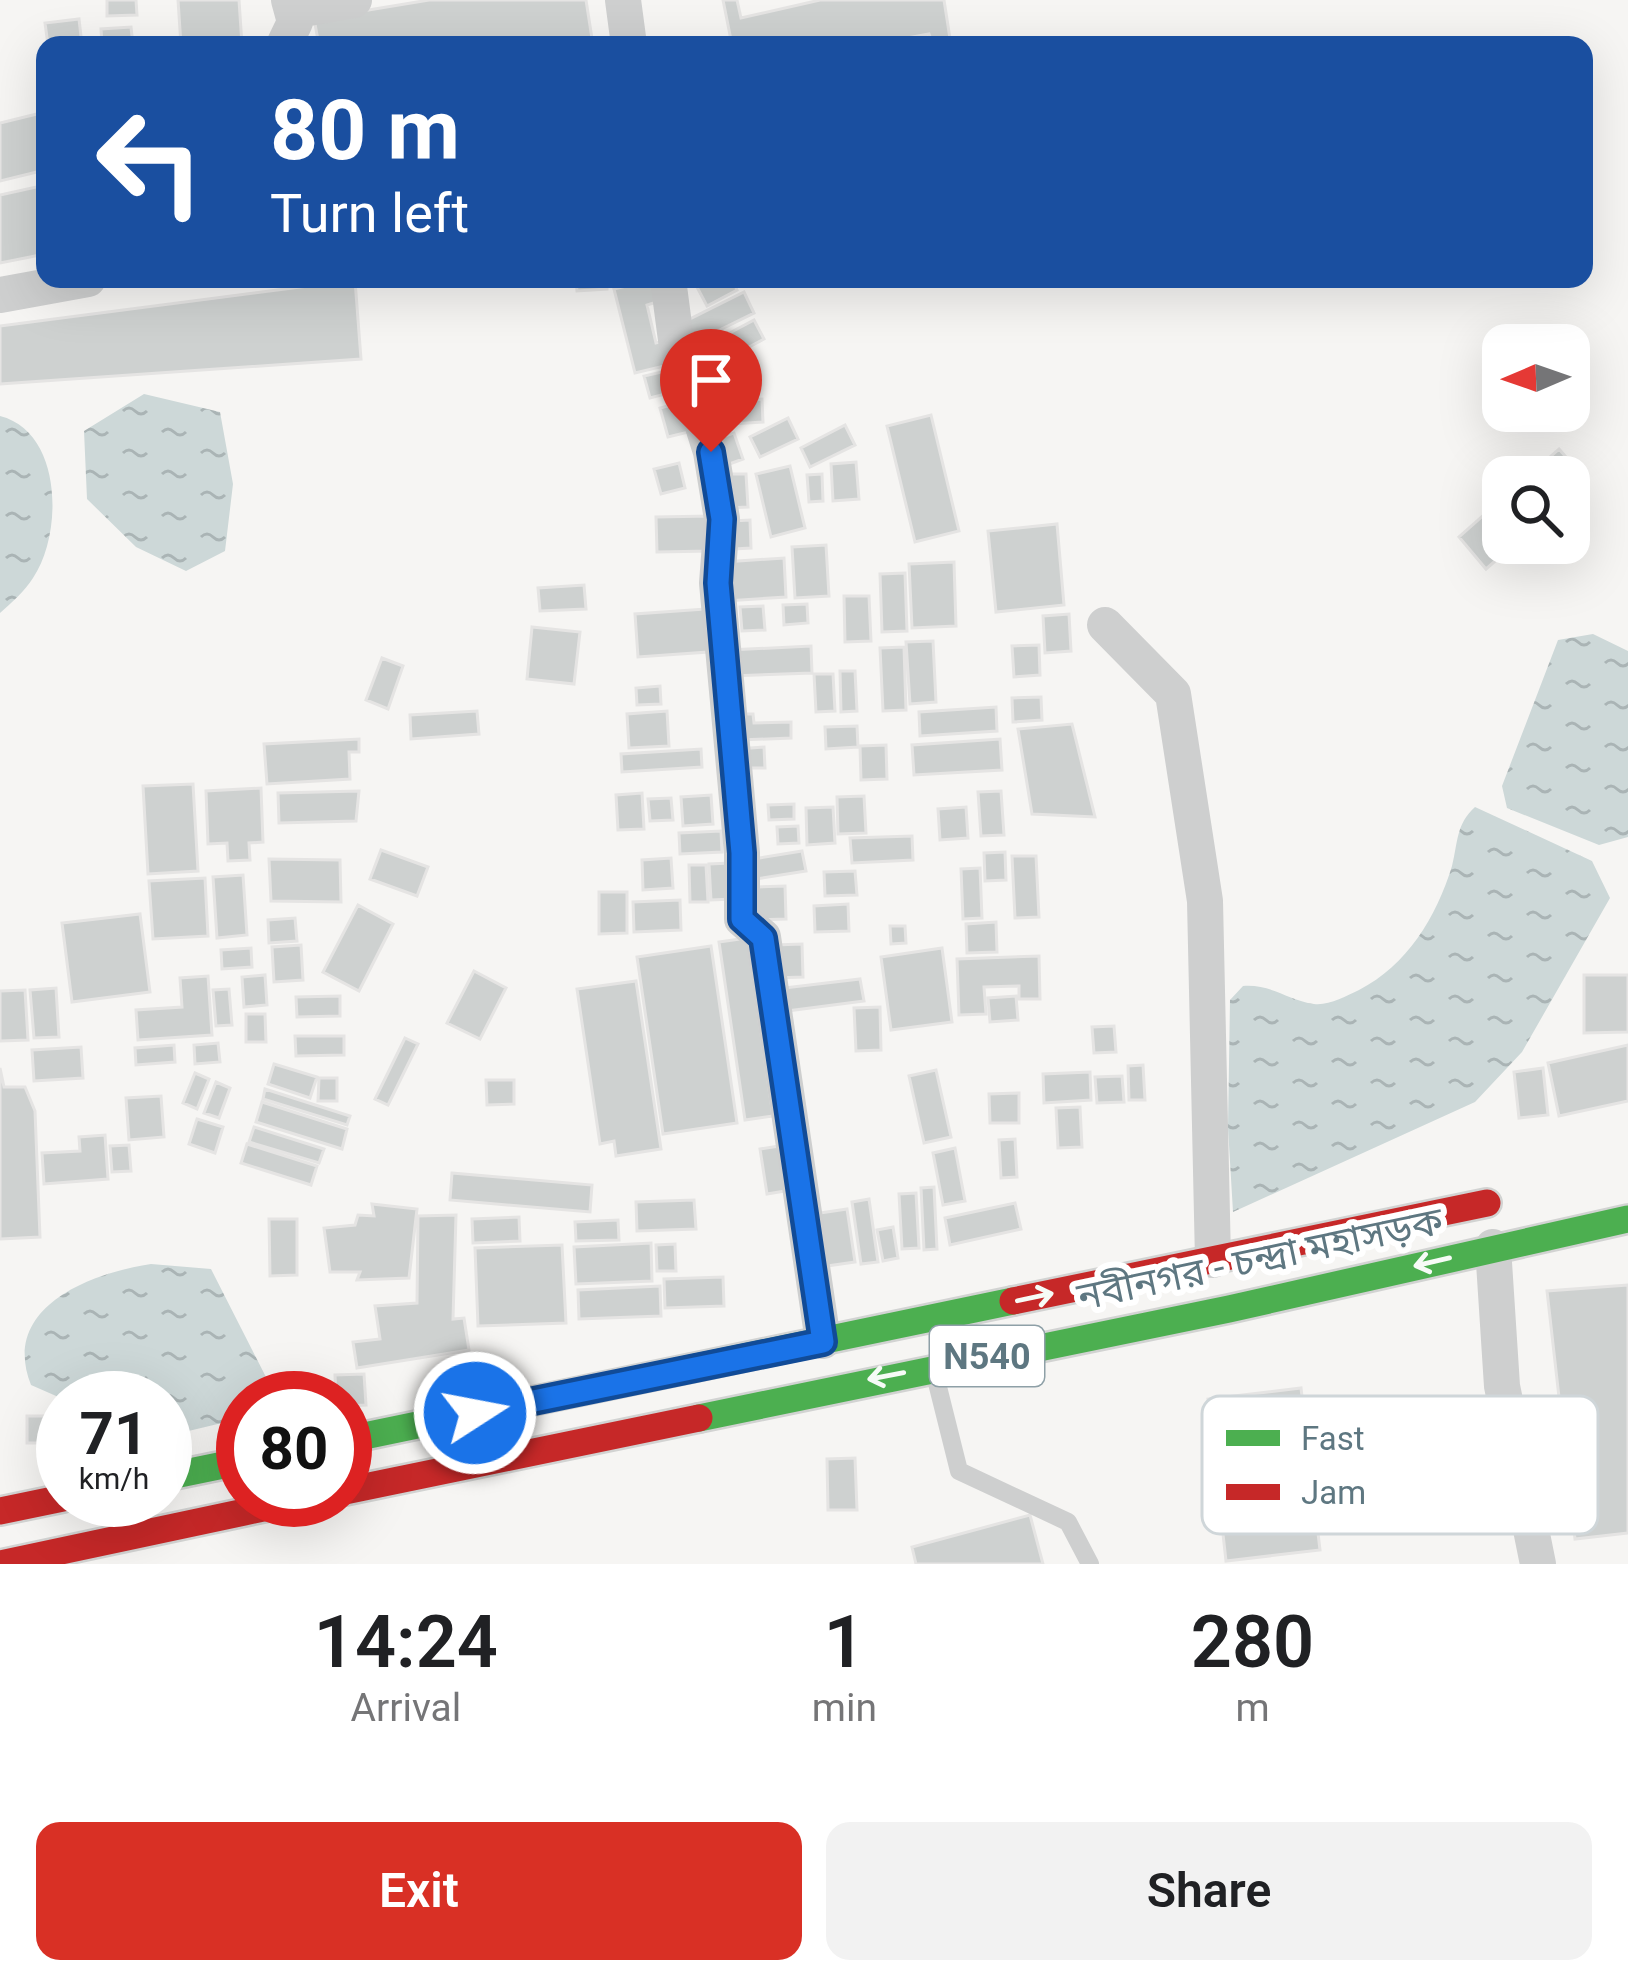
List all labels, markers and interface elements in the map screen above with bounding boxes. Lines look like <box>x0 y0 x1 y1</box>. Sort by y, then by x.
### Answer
text: 80 m <box>270 81 460 180</box>
icon: left <box>72 84 228 240</box>
text: Turn left <box>270 182 469 245</box>
north arrow <box>1482 324 1590 432</box>
map controls <box>1482 324 1590 564</box>
pin <box>660 329 762 452</box>
icon: arrive <box>678 347 744 413</box>
button: search <box>1482 456 1590 564</box>
street label: নবীনগর - চন্দ্রা মহাসড়ক <box>1072 1198 1448 1320</box>
one-way arrow <box>1413 1251 1451 1274</box>
one-way arrow <box>1016 1285 1054 1308</box>
road number: N540 <box>930 1326 1044 1386</box>
position arrow <box>412 1350 538 1476</box>
one-way arrow <box>867 1366 906 1388</box>
speed limit sign: 80 <box>216 1371 372 1527</box>
legend <box>1202 1396 1598 1534</box>
text: 71 <box>80 1398 148 1469</box>
text: Fast <box>1301 1419 1364 1458</box>
text: km/h <box>79 1461 149 1496</box>
text: Jam <box>1301 1473 1366 1512</box>
text: 14:24 <box>314 1600 498 1685</box>
text: 1 <box>824 1600 865 1685</box>
text: 280 <box>1191 1600 1314 1685</box>
text: Arrival <box>351 1685 461 1731</box>
text: min <box>812 1685 877 1731</box>
text: m <box>1235 1685 1270 1731</box>
button: Exit <box>36 1822 802 1960</box>
button: Share <box>826 1822 1592 1960</box>

